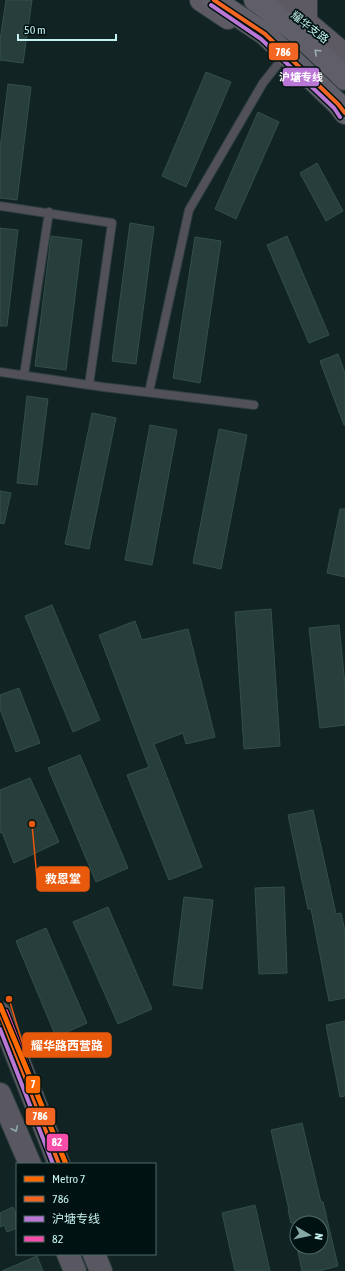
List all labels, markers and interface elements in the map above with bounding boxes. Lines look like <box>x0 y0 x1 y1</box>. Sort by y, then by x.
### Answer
street label: 耀华支路 <box>289 9 331 45</box>
scale bar <box>18 16 116 42</box>
text: 50 m <box>24 23 46 37</box>
line badge: 786 <box>268 42 299 61</box>
text: 786 <box>275 46 291 58</box>
one-way arrow <box>314 49 322 57</box>
line badge: 沪塘专线 <box>282 67 320 87</box>
text: 沪塘专线 <box>279 71 323 83</box>
callout: 救恩堂 <box>37 867 89 891</box>
text: 救恩堂 <box>45 872 81 886</box>
callout: 耀华路西营路 <box>23 1033 111 1057</box>
text: 耀华路西营路 <box>31 1039 103 1053</box>
line badge: 7 <box>25 1075 41 1094</box>
text: 7 <box>30 1078 36 1090</box>
line badge: 786 <box>25 1107 56 1126</box>
text: 786 <box>32 1110 48 1122</box>
one-way arrow <box>10 1125 18 1133</box>
line badge: 82 <box>46 1133 69 1152</box>
text: 82 <box>52 1136 62 1148</box>
legend <box>16 1163 156 1255</box>
text: Metro 7 <box>52 1172 86 1186</box>
text: 786 <box>52 1192 69 1206</box>
text: 沪塘专线 <box>52 1212 100 1226</box>
north arrow <box>289 1215 329 1255</box>
text: 82 <box>52 1232 63 1246</box>
text: N <box>312 1232 325 1241</box>

